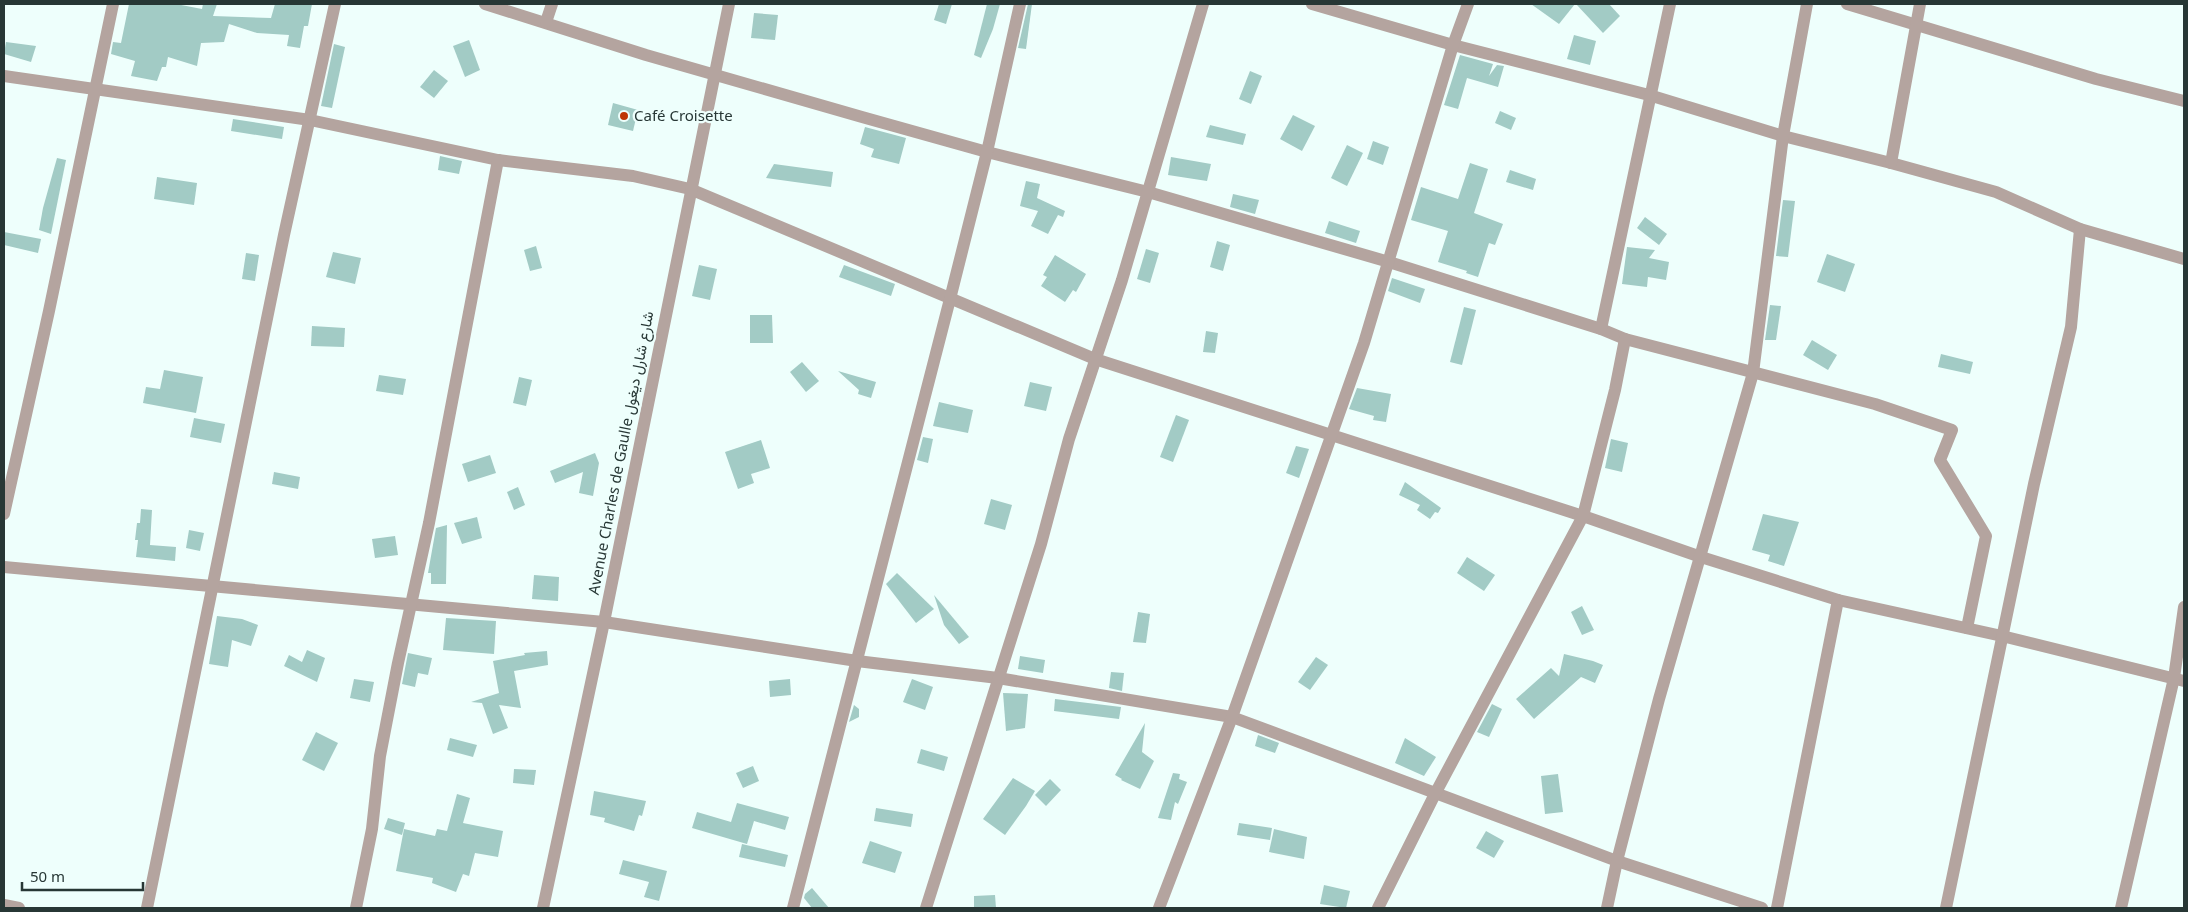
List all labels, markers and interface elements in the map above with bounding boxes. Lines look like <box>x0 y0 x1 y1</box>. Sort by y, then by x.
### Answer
place label: Café Croisette <box>634 105 733 125</box>
marker: Café Croisette <box>618 110 630 122</box>
street label: Avenue Charles de Gaulle شارع شارل ديغول <box>583 309 659 597</box>
scale bar <box>22 860 144 892</box>
text: 50 m <box>30 866 65 886</box>

